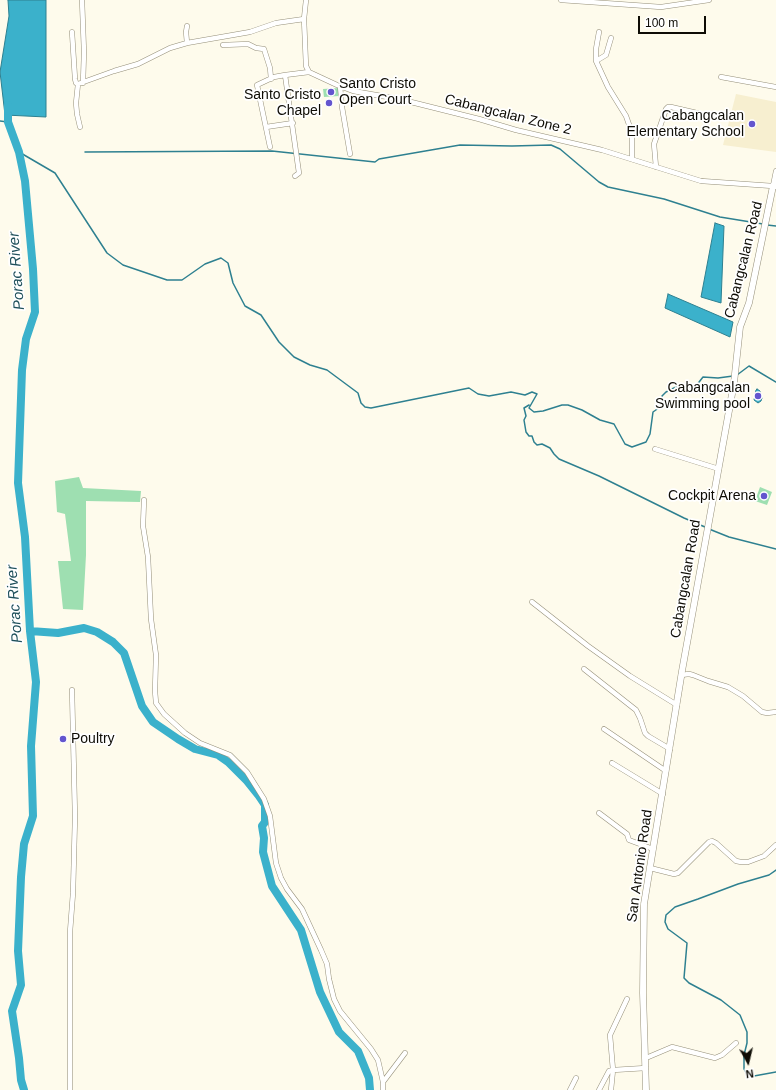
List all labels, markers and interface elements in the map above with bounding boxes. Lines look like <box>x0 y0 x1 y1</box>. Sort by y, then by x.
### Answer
scale bar <box>640 8 708 34</box>
text: 100 m <box>645 16 678 30</box>
place label: Santo Cristo Open Court <box>339 76 416 108</box>
place label: Santo Cristo Chapel <box>244 87 321 120</box>
marker: Santo Cristo Open Court <box>326 87 336 97</box>
street label: Cabangcalan Zone 2 <box>443 91 573 139</box>
marker: Santo Cristo Chapel <box>324 98 334 108</box>
place label: Cabangcalan Elementary School <box>626 108 744 140</box>
marker: Cabangcalan Elementary School <box>747 119 757 129</box>
street label: Cabangcalan Road <box>721 200 767 320</box>
water label: Porac River <box>5 231 29 311</box>
place label: Cabangcalan Swimming pool <box>655 380 750 412</box>
marker: Cabangcalan Swimming pool <box>753 391 763 401</box>
place label: Cockpit Arena <box>668 488 756 504</box>
marker: Cockpit Arena <box>759 491 769 501</box>
street label: Cabangcalan Road <box>667 519 705 639</box>
water label: Porac River <box>3 564 27 644</box>
place label: Poultry <box>71 731 115 747</box>
marker: Poultry <box>58 734 68 744</box>
street label: San Antonio Road <box>624 809 656 923</box>
north arrow <box>728 1042 768 1082</box>
text: N <box>745 1067 754 1080</box>

